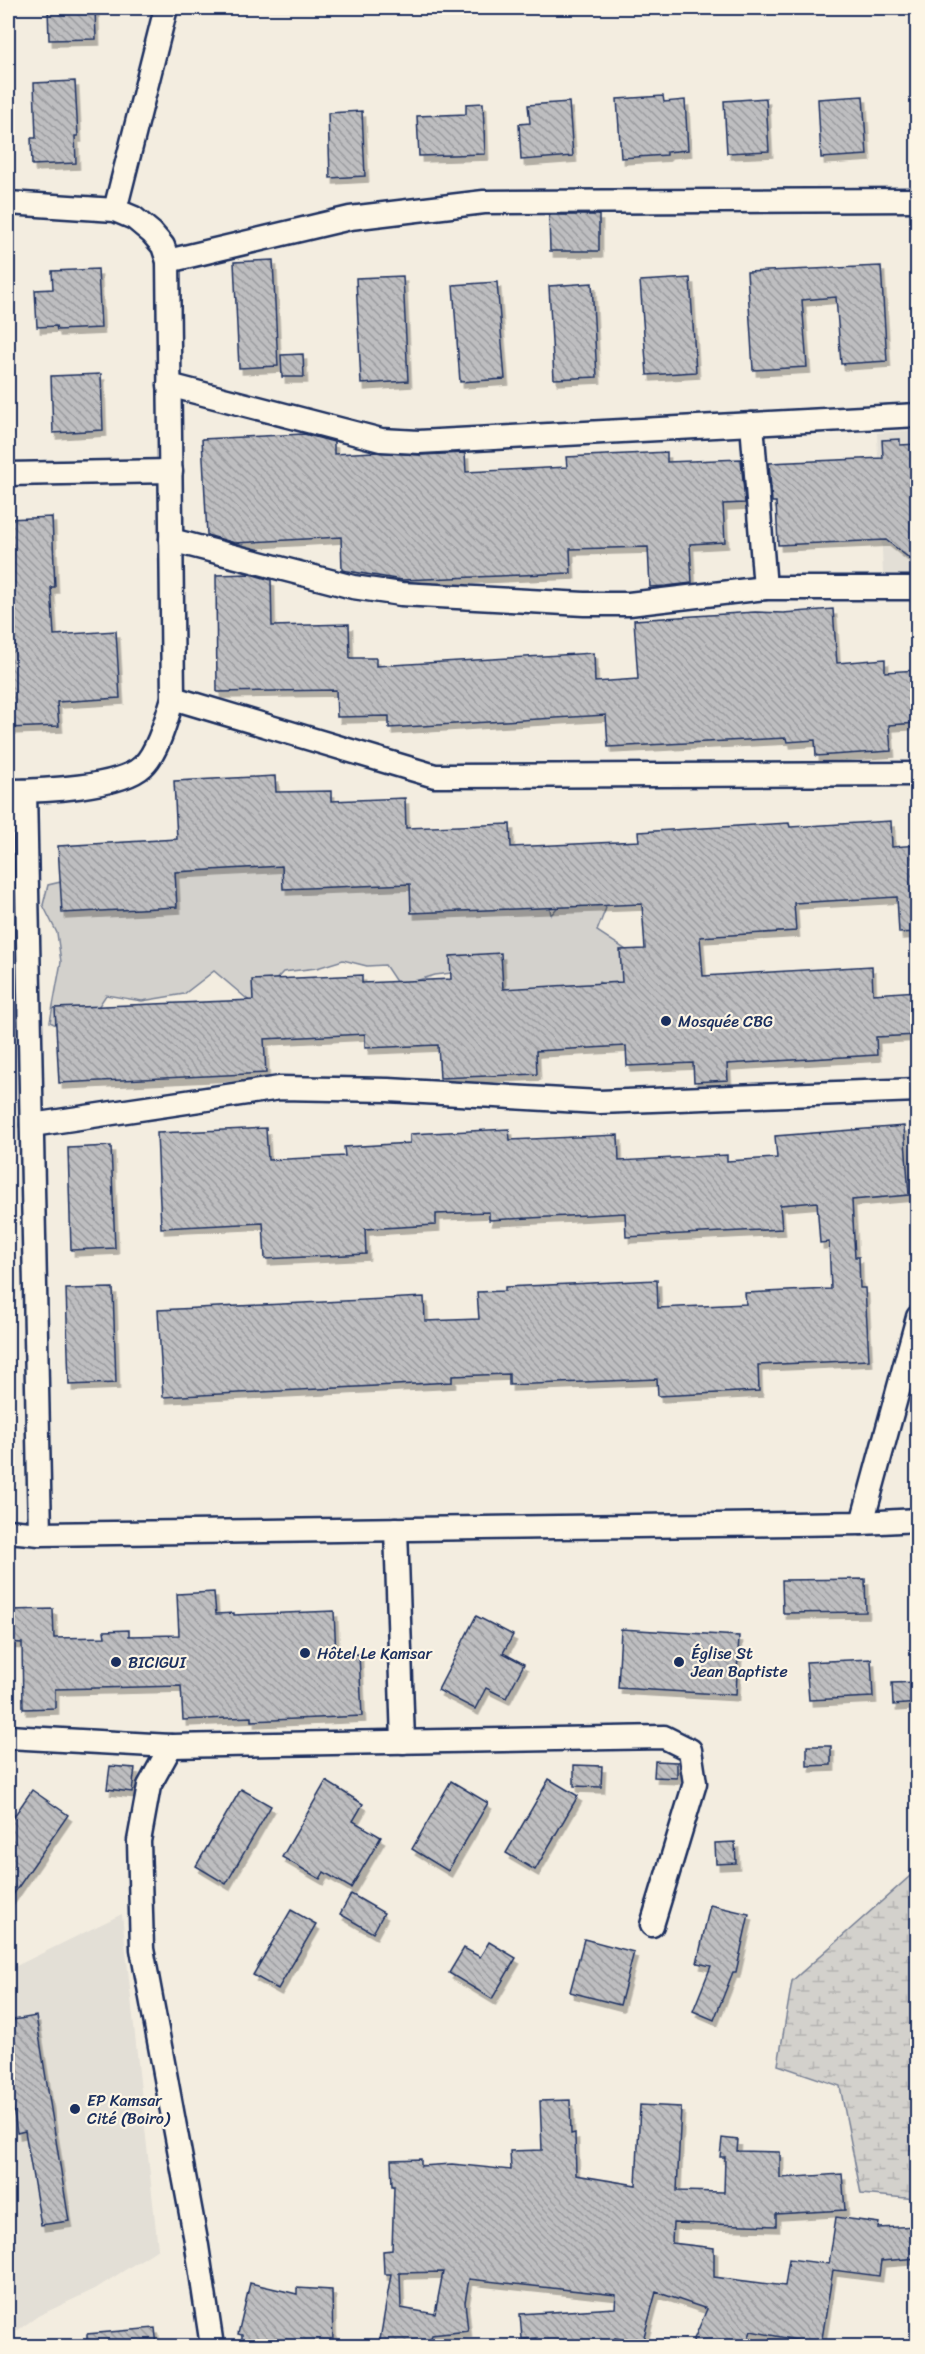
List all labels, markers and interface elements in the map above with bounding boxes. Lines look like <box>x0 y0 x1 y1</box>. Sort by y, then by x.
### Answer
place label: Mosquée CBG <box>678 1007 773 1036</box>
marker: Mosquée CBG <box>659 1014 673 1028</box>
place label: Hôtel Le Kamsar <box>317 1639 434 1668</box>
place label: Église St Jean Baptiste <box>690 1639 788 1686</box>
marker: Hôtel Le Kamsar <box>298 1646 312 1660</box>
place label: BICIGUI <box>128 1648 187 1677</box>
marker: BICIGUI <box>109 1655 123 1669</box>
marker: Église St Jean Baptiste <box>672 1655 686 1669</box>
place label: EP Kamsar Cité (Boiro) <box>87 2086 171 2133</box>
marker: EP Kamsar Cité (Boiro) <box>68 2102 82 2116</box>

